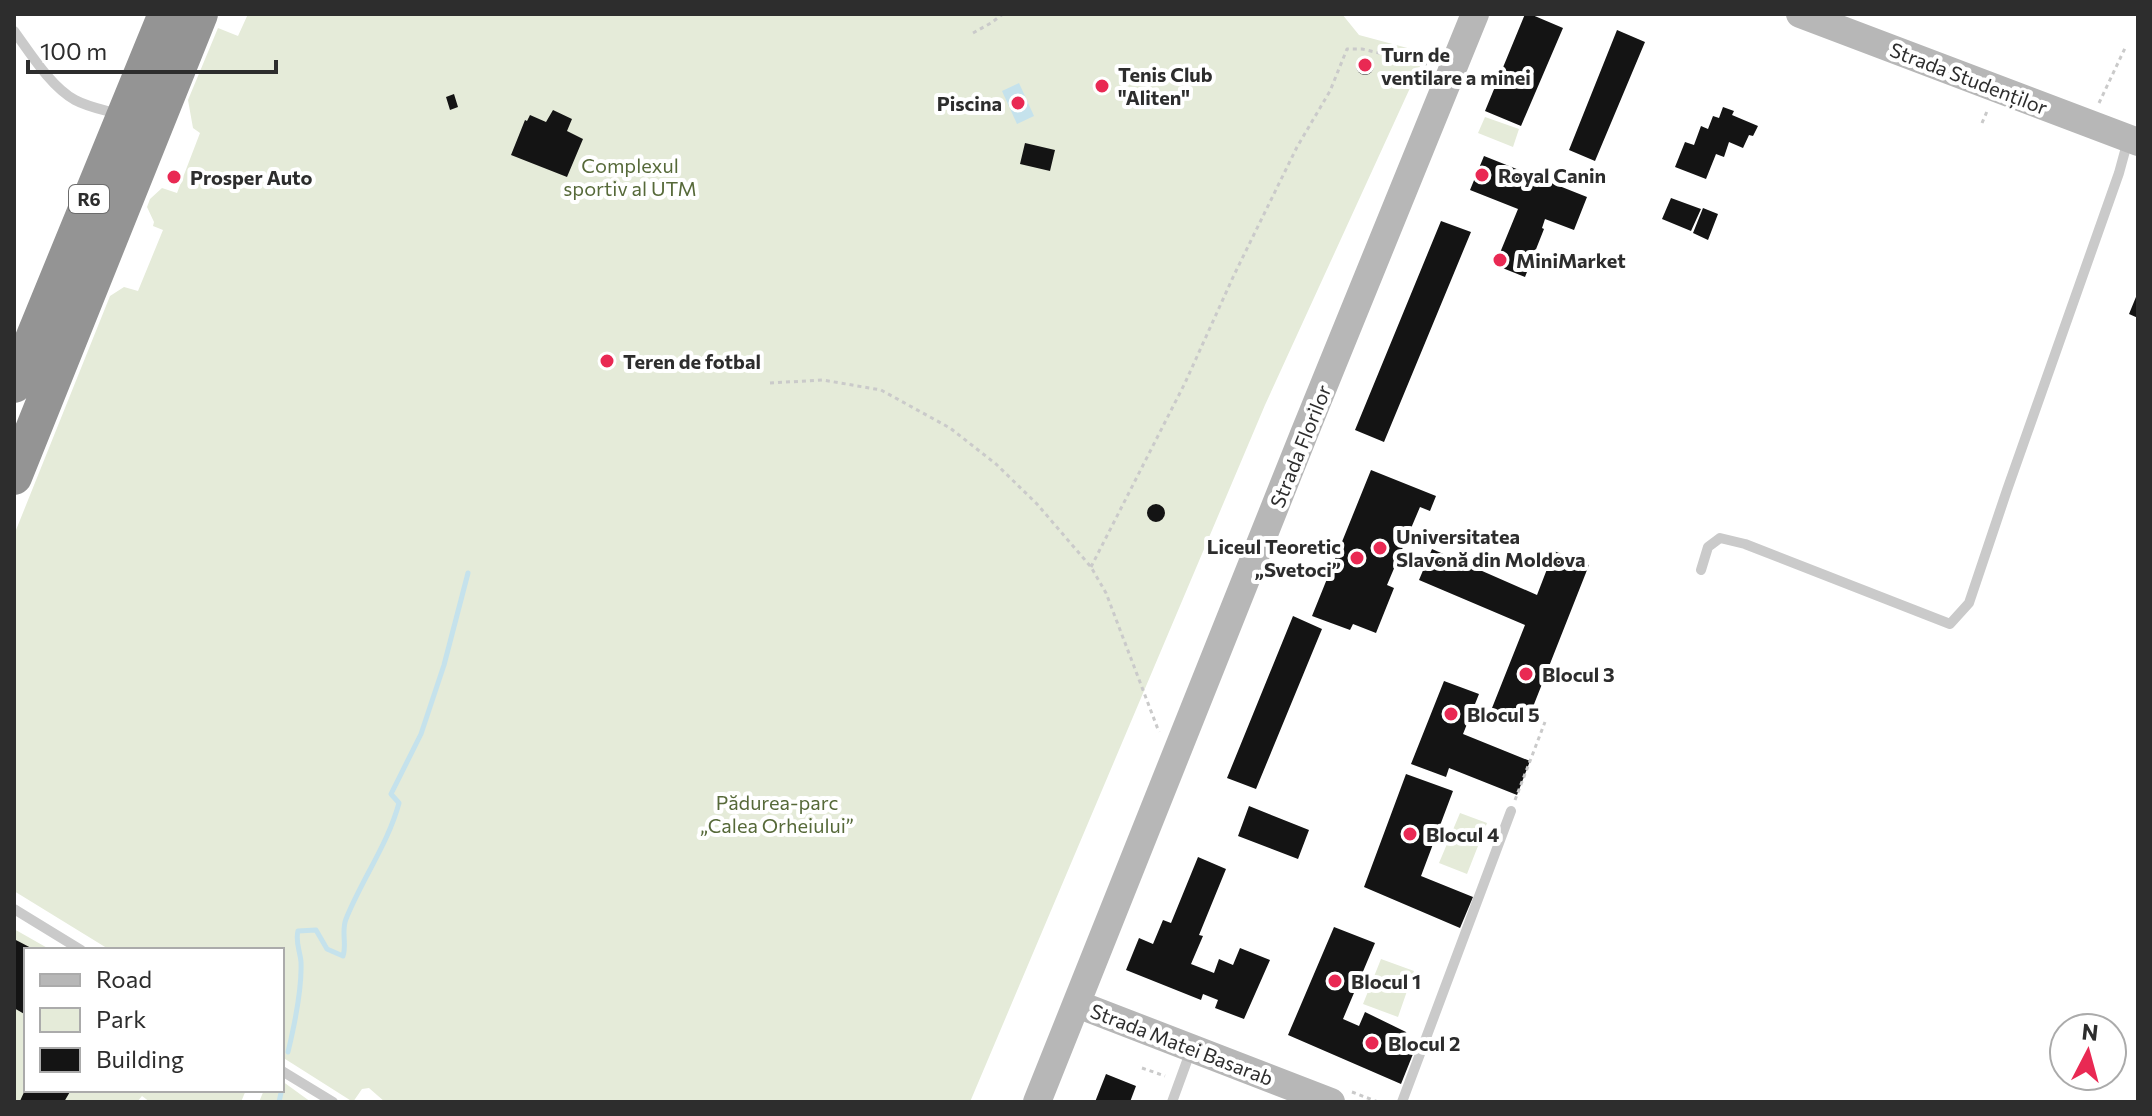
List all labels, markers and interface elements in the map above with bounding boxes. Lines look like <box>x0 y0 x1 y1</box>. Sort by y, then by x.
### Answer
scale bar <box>28 24 276 74</box>
text: 100 m <box>40 36 107 65</box>
street label: Strada Studenților <box>1886 37 2051 121</box>
place label: Turn de ventilare a minei <box>1381 42 1531 89</box>
marker: Turn de ventilare a minei <box>1356 56 1374 74</box>
place label: Tenis Club "Aliten" <box>1118 62 1213 109</box>
marker: Tenis Club "Aliten" <box>1093 77 1111 95</box>
place label: Piscina <box>937 91 1002 115</box>
marker: Piscina <box>1009 94 1027 112</box>
park label: Complexul sportiv al UTM <box>563 153 697 200</box>
place label: Royal Canin <box>1498 163 1606 187</box>
place label: Prosper Auto <box>190 165 312 189</box>
marker: Royal Canin <box>1473 166 1491 184</box>
marker: Prosper Auto <box>165 168 183 186</box>
road number: R6 <box>69 185 109 213</box>
place label: MiniMarket <box>1516 248 1626 272</box>
marker: MiniMarket <box>1491 251 1509 269</box>
place label: Teren de fotbal <box>623 349 761 373</box>
marker: Teren de fotbal <box>598 352 616 370</box>
street label: Strada Florilor <box>1264 381 1336 511</box>
place label: Universitatea Slavonă din Moldova <box>1396 524 1586 571</box>
place label: Liceul Teoretic „Svetoci” <box>1207 534 1341 581</box>
marker: Universitatea Slavonă din Moldova <box>1371 539 1389 557</box>
marker: Liceul Teoretic „Svetoci” <box>1348 549 1366 567</box>
place label: Blocul 3 <box>1542 662 1615 686</box>
marker: Blocul 3 <box>1517 665 1535 683</box>
place label: Blocul 5 <box>1467 702 1540 726</box>
marker: Blocul 5 <box>1442 705 1460 723</box>
park label: Pădurea-parc „Calea Orheiului” <box>700 790 854 837</box>
place label: Blocul 4 <box>1426 822 1499 846</box>
marker: Blocul 4 <box>1401 825 1419 843</box>
legend <box>24 948 284 1092</box>
text: Road <box>96 964 152 993</box>
place label: Blocul 1 <box>1351 969 1421 993</box>
marker: Blocul 1 <box>1326 972 1344 990</box>
street label: Strada Matei Basarab <box>1087 998 1277 1090</box>
text: Park <box>96 1004 146 1033</box>
north arrow <box>2048 1012 2128 1092</box>
text: N <box>2081 1017 2100 1046</box>
place label: Blocul 2 <box>1388 1031 1460 1055</box>
marker: Blocul 2 <box>1363 1034 1381 1052</box>
text: Building <box>96 1044 184 1073</box>

